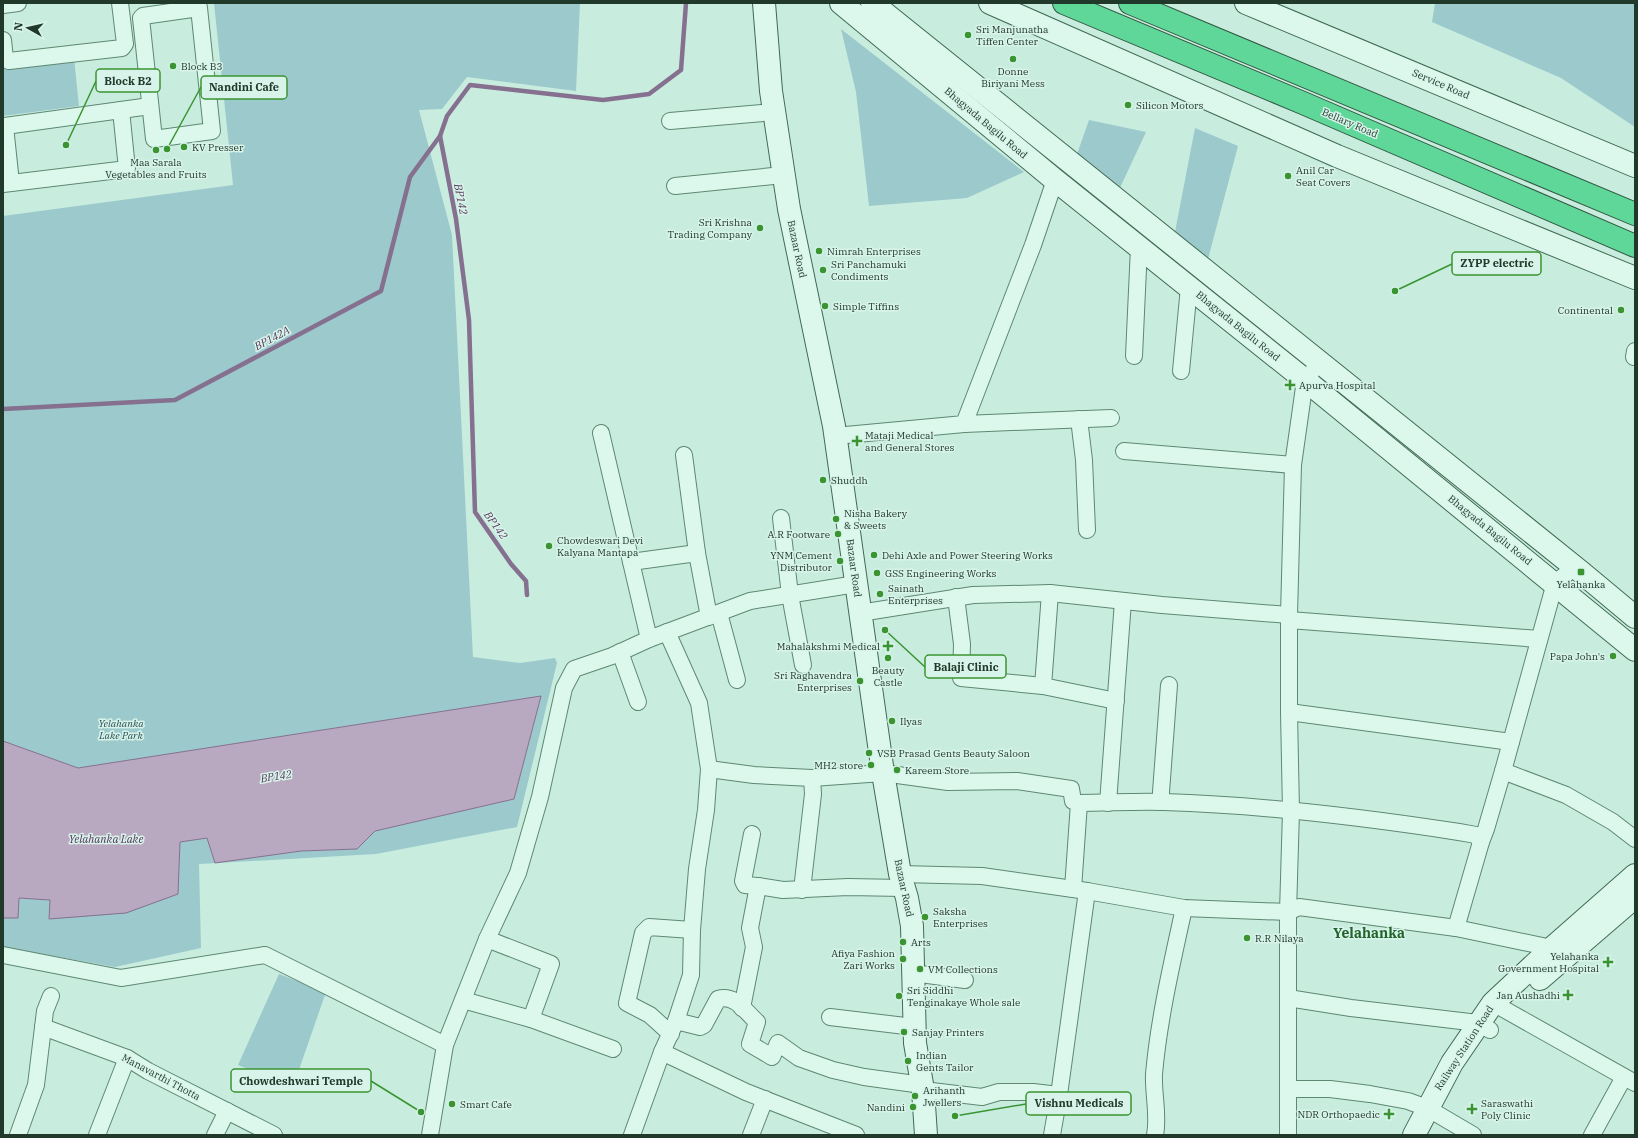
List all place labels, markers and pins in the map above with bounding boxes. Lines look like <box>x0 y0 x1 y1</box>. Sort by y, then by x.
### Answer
place label: Sri Manjunatha Tiffen Center <box>976 23 1049 48</box>
marker: Sri Manjunatha Tiffen Center <box>963 30 973 40</box>
marker: Donne Biriyani Mess <box>1008 54 1018 64</box>
place label: Block B3 <box>181 60 222 73</box>
marker: Block B3 <box>168 61 178 71</box>
place label: Donne Biriyani Mess <box>981 65 1045 90</box>
callout: Block B2 <box>96 69 160 92</box>
callout: Nandini Cafe <box>201 76 287 99</box>
place label: Silicon Motors <box>1136 99 1204 112</box>
marker: Silicon Motors <box>1123 100 1133 110</box>
place label: KV Presser <box>192 141 244 154</box>
marker: KV Presser <box>179 142 189 152</box>
marker: Maa Sarala Vegetables and Fruits <box>151 145 161 155</box>
place label: Maa Sarala Vegetables and Fruits <box>105 156 207 181</box>
place label: Anil Car Seat Covers <box>1296 164 1351 189</box>
marker: Anil Car Seat Covers <box>1283 171 1293 181</box>
place label: Sri Krishna Trading Company <box>668 216 753 241</box>
marker: Sri Krishna Trading Company <box>755 223 765 233</box>
place label: Nimrah Enterprises <box>827 245 921 258</box>
marker: Nimrah Enterprises <box>814 246 824 256</box>
callout: ZYPP electric <box>1452 252 1541 275</box>
place label: Sri Panchamuki Condiments <box>831 258 906 283</box>
marker: Sri Panchamuki Condiments <box>818 265 828 275</box>
place label: Simple Tiffins <box>833 300 899 313</box>
marker: Simple Tiffins <box>820 301 830 311</box>
place label: Continental <box>1558 304 1613 317</box>
marker: Continental <box>1616 305 1626 315</box>
marker: Apurva Hospital <box>1284 379 1296 391</box>
place label: Apurva Hospital <box>1299 379 1375 392</box>
place label: Mataji Medical and General Stores <box>865 429 955 454</box>
marker: Mataji Medical and General Stores <box>852 436 862 446</box>
place label: Shuddh <box>831 474 868 487</box>
marker: Shuddh <box>818 475 828 485</box>
place label: Nisha Bakery & Sweets <box>844 507 908 532</box>
marker: Nisha Bakery & Sweets <box>831 514 841 524</box>
place label: A.R Footware <box>768 528 830 541</box>
marker: A.R Footware <box>833 529 843 539</box>
place label: Chowdeswari Devi Kalyana Mantapa <box>557 534 643 559</box>
marker: Chowdeswari Devi Kalyana Mantapa <box>544 541 554 551</box>
place label: YNM Cement Distributor <box>770 549 833 574</box>
place label: Dehi Axle and Power Steering Works <box>882 549 1053 562</box>
marker: Dehi Axle and Power Steering Works <box>869 550 879 560</box>
marker: YNM Cement Distributor <box>835 556 845 566</box>
place label: GSS Engineering Works <box>885 567 997 580</box>
marker: Yelahanka <box>1576 567 1586 577</box>
marker: GSS Engineering Works <box>872 568 882 578</box>
place label: Yelahanka <box>1557 578 1606 591</box>
place label: Sainath Enterprises <box>888 582 943 607</box>
marker: Sainath Enterprises <box>875 589 885 599</box>
place label: Mahalakshmi Medical <box>777 640 880 653</box>
marker: Mahalakshmi Medical <box>883 641 893 651</box>
place label: Papa John's <box>1550 650 1605 663</box>
marker: Papa John's <box>1608 651 1618 661</box>
marker: Beauty Castle <box>883 653 893 663</box>
callout: Balaji Clinic <box>925 655 1006 678</box>
place label: Beauty Castle <box>872 664 905 689</box>
place label: Sri Raghavendra Enterprises <box>774 669 853 694</box>
marker: Sri Raghavendra Enterprises <box>855 676 865 686</box>
place label: Ilyas <box>900 715 922 728</box>
marker: Ilyas <box>887 716 897 726</box>
place label: VSB Prasad Gents Beauty Saloon <box>877 747 1031 760</box>
marker: VSB Prasad Gents Beauty Saloon <box>864 748 874 758</box>
place label: MH2 store <box>814 759 863 772</box>
marker: MH2 store <box>866 760 876 770</box>
place label: Kareem Store <box>905 764 969 777</box>
marker: Kareem Store <box>892 765 902 775</box>
place label: Saksha Enterprises <box>933 905 988 930</box>
marker: Saksha Enterprises <box>920 912 930 922</box>
place label: R.R Nilaya <box>1255 932 1304 945</box>
marker: R.R Nilaya <box>1242 933 1252 943</box>
place label: Arts <box>911 936 931 949</box>
marker: Arts <box>898 937 908 947</box>
place label: Afiya Fashion Zari Works <box>831 947 896 972</box>
place label: Yelahanka Government Hospital <box>1498 950 1600 975</box>
marker: Afiya Fashion Zari Works <box>898 954 908 964</box>
marker: Yelahanka Government Hospital <box>1602 956 1614 968</box>
place label: VM Collections <box>928 963 998 976</box>
marker: VM Collections <box>915 964 925 974</box>
place label: Sri Siddhi Tenginakaye Whole sale <box>907 984 1020 1009</box>
place label: Jan Aushadhi <box>1496 989 1560 1002</box>
marker: Jan Aushadhi <box>1563 990 1573 1000</box>
marker: Sri Siddhi Tenginakaye Whole sale <box>894 991 904 1001</box>
place label: Sanjay Printers <box>912 1026 984 1039</box>
marker: Sanjay Printers <box>899 1027 909 1037</box>
place label: Indian Gents Tailor <box>916 1049 974 1074</box>
marker: Indian Gents Tailor <box>903 1056 913 1066</box>
callout: Chowdeshwari Temple <box>231 1069 371 1092</box>
place label: Arihanth Jwellers <box>923 1084 965 1109</box>
marker: Arihanth Jwellers <box>910 1091 920 1101</box>
callout: Vishnu Medicals <box>1026 1092 1131 1115</box>
place label: Saraswathi Poly Clinic <box>1481 1097 1533 1122</box>
place label: Smart Cafe <box>460 1098 512 1111</box>
marker: Smart Cafe <box>447 1099 457 1109</box>
place label: Nandini <box>867 1101 905 1114</box>
marker: Nandini <box>908 1102 918 1112</box>
marker: Saraswathi Poly Clinic <box>1466 1103 1478 1115</box>
place label: NDR Orthopaedic <box>1297 1108 1380 1121</box>
marker: NDR Orthopaedic <box>1383 1108 1395 1120</box>

